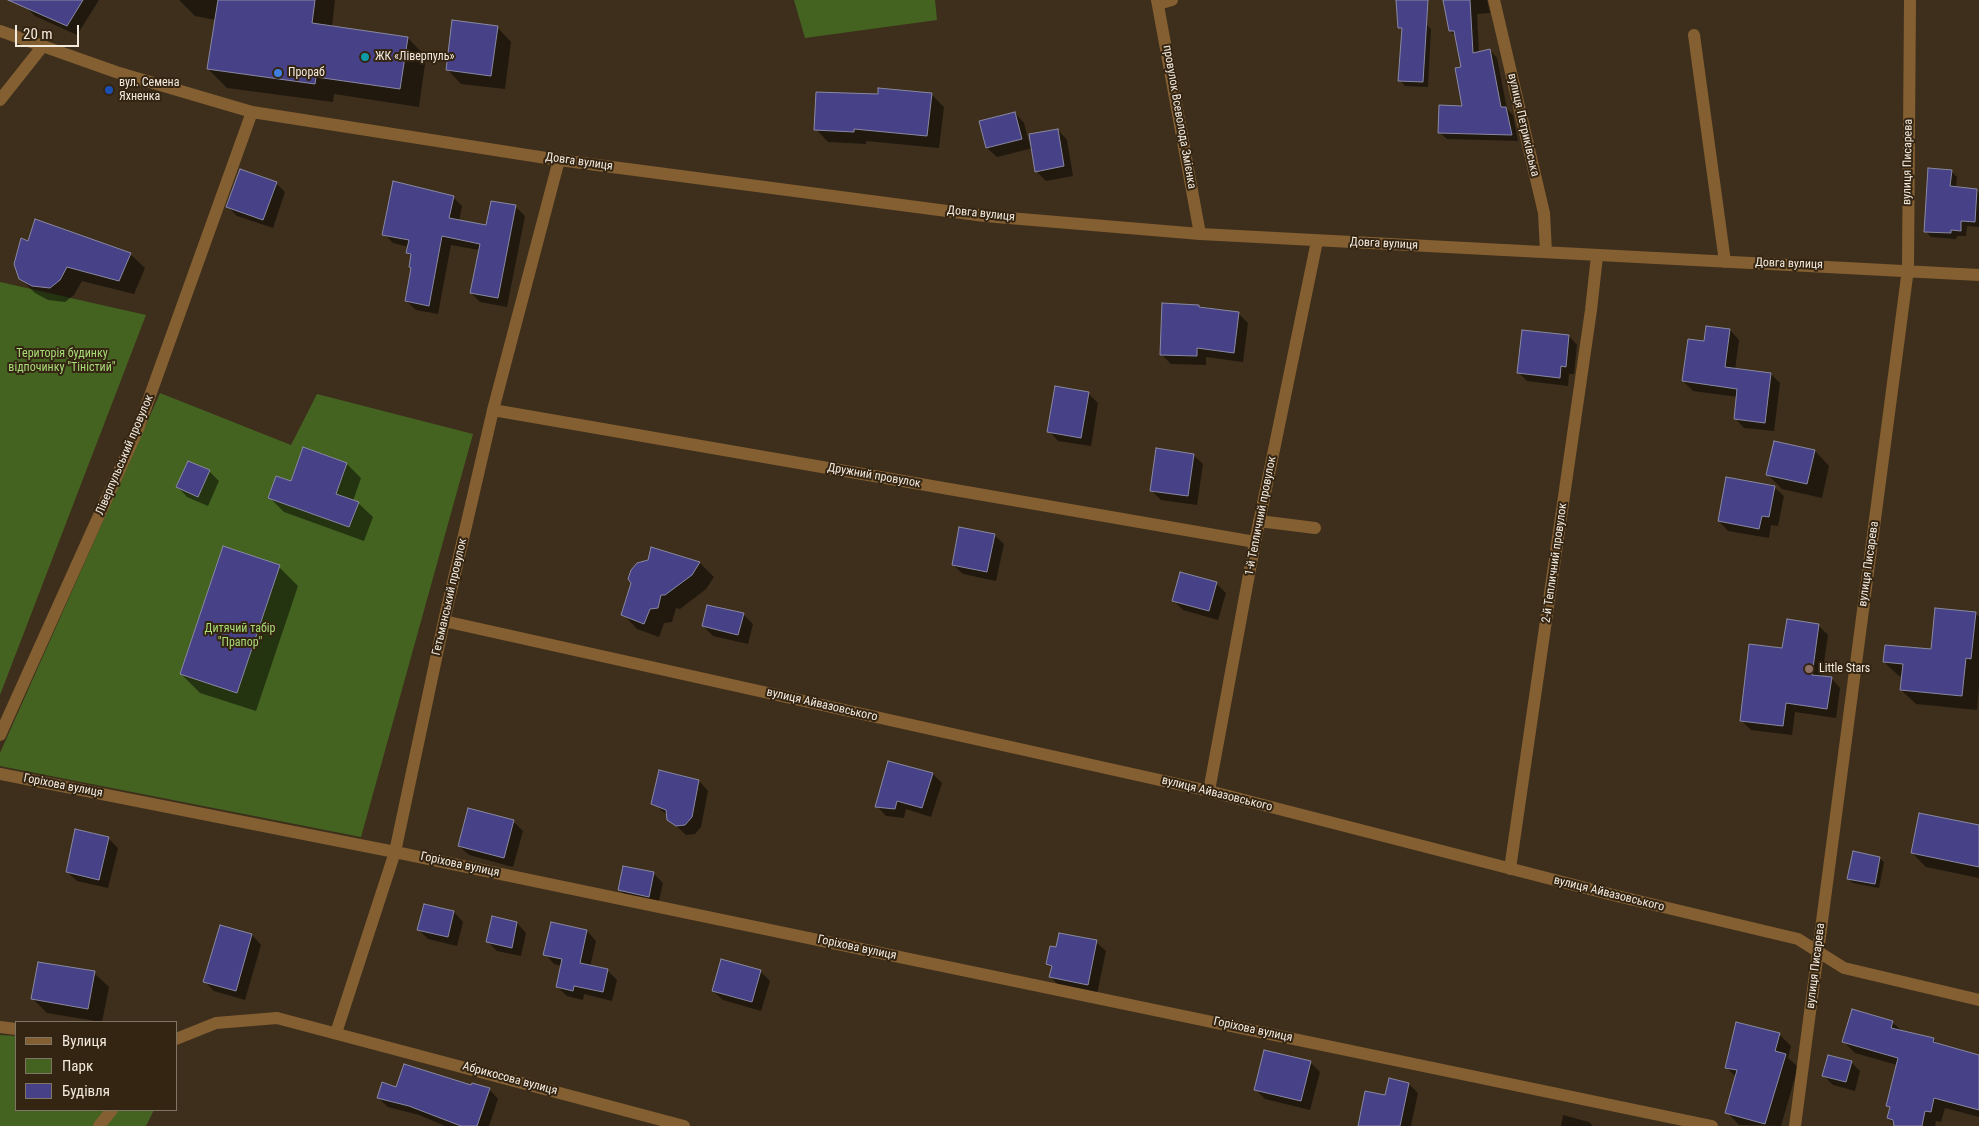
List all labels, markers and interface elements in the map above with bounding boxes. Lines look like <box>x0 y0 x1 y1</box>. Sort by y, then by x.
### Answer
scale bar <box>18 15 81 47</box>
text: 20 m <box>23 25 53 43</box>
street label: провулок Всеволода Змієнка <box>1159 44 1199 190</box>
place label: ЖК «Ліверпуль» <box>375 50 454 64</box>
marker: ЖК «Ліверпуль» <box>359 51 371 63</box>
place label: Прораб <box>288 66 325 80</box>
marker: Прораб <box>272 67 284 79</box>
street label: вулиця Петриківська <box>1504 72 1542 178</box>
place label: вул. Семена Яхненка <box>119 76 179 104</box>
marker: вул. Семена Яхненка <box>103 84 115 96</box>
street label: вулиця Писарева <box>1900 119 1916 205</box>
street label: Довга вулиця <box>544 150 614 174</box>
street label: Довга вулиця <box>946 203 1016 225</box>
street label: Довга вулиця <box>1350 235 1418 253</box>
street label: Довга вулиця <box>1755 256 1823 272</box>
park label: Територія будинку відпочинку "Тіністий" <box>8 347 116 375</box>
street label: Ліверпульський провулок <box>93 393 157 517</box>
street label: 1-й Тепличний провулок <box>1242 455 1280 577</box>
street label: Дружний провулок <box>826 461 922 491</box>
street label: 2-й Тепличний провулок <box>1539 502 1571 624</box>
street label: вулиця Писарева <box>1856 520 1882 608</box>
street label: Гетьманський провулок <box>430 537 470 657</box>
park label: Дитячий табір "Прапор" <box>205 622 275 650</box>
place label: Little Stars <box>1819 662 1870 676</box>
marker: Little Stars <box>1803 663 1815 675</box>
street label: вулиця Айвазовського <box>765 685 879 725</box>
street label: Горіхова вулиця <box>22 771 104 801</box>
street label: вулиця Айвазовського <box>1160 773 1274 815</box>
street label: Горіхова вулиця <box>419 850 501 880</box>
street label: вулиця Айвазовського <box>1552 873 1666 915</box>
street label: вулиця Писарева <box>1804 922 1828 1010</box>
street label: Горіхова вулиця <box>816 933 898 963</box>
street label: Горіхова вулиця <box>1212 1015 1294 1045</box>
legend <box>15 1021 178 1111</box>
text: Вулиця <box>62 1032 107 1050</box>
text: Парк <box>62 1057 93 1075</box>
street label: Абрикосова вулиця <box>461 1059 559 1099</box>
text: Будівля <box>62 1082 110 1100</box>

